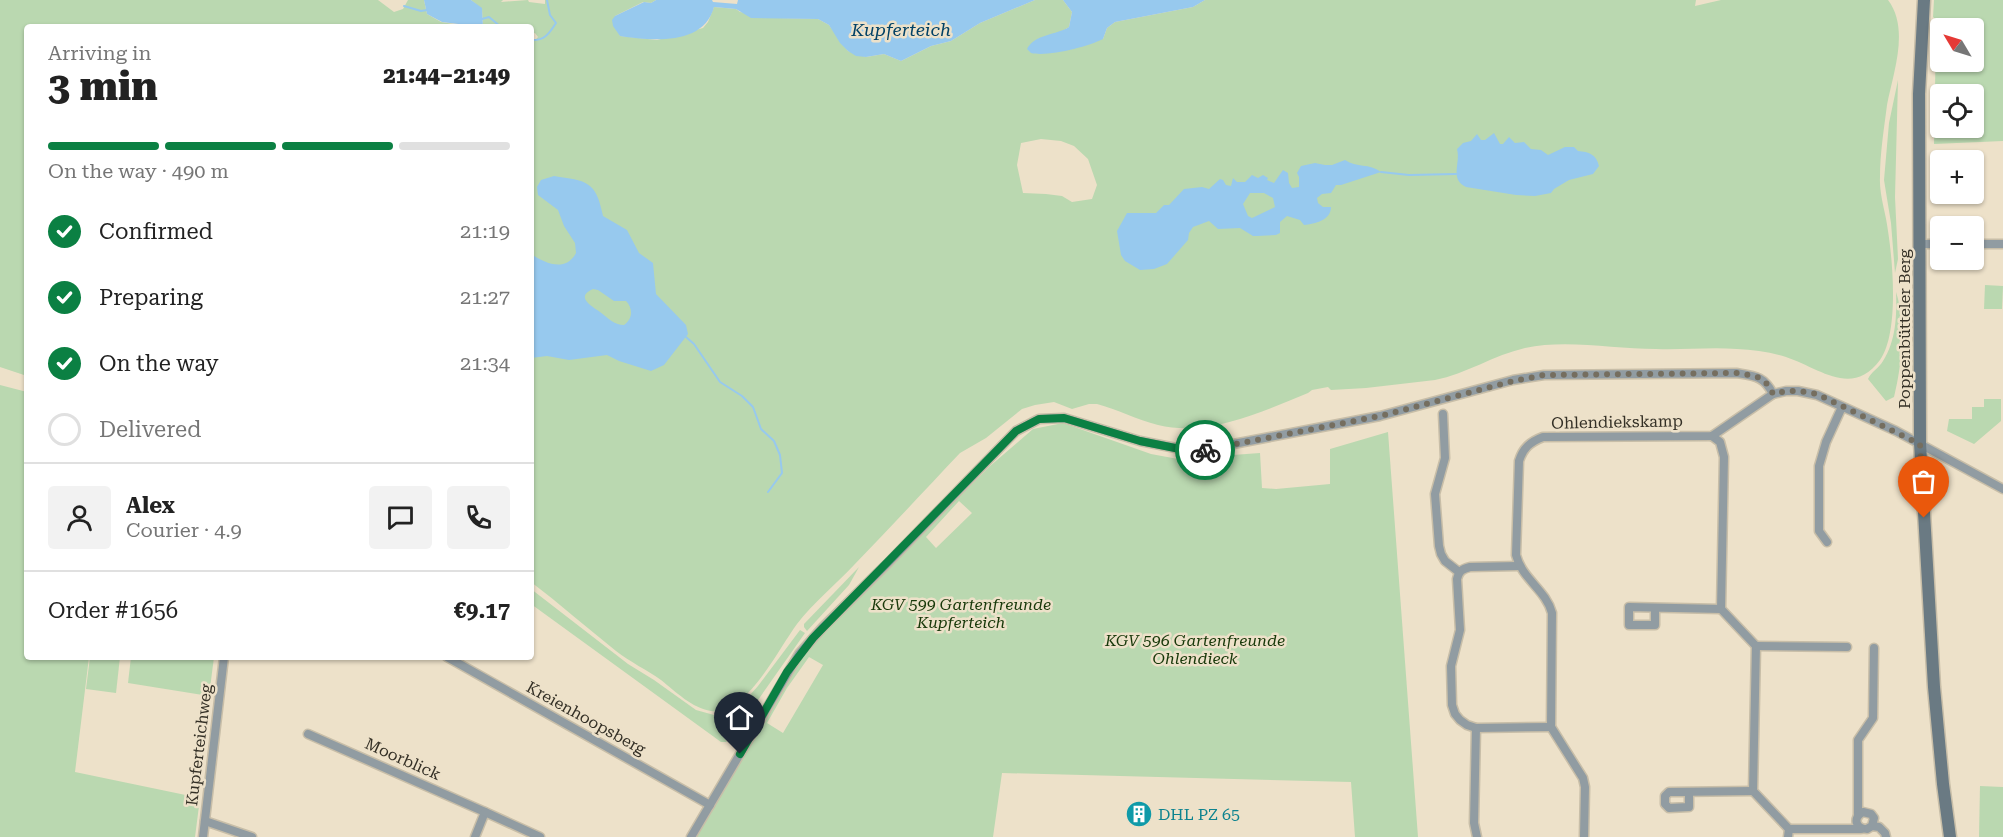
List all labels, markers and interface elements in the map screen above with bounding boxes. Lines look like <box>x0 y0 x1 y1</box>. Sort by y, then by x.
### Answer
north arrow <box>1930 18 1984 72</box>
map controls <box>1930 18 1984 270</box>
water label: Kupferteich <box>850 19 951 40</box>
text: Arriving in <box>48 41 151 65</box>
text: 21:44–21:49 <box>383 63 510 88</box>
text: 3 min <box>48 64 158 110</box>
button: locate <box>1930 84 1984 138</box>
button: + <box>1930 150 1984 204</box>
text: On the way · 490 m <box>48 159 229 183</box>
icon: check <box>48 215 81 248</box>
button: − <box>1930 216 1984 270</box>
text: Confirmed <box>99 219 213 244</box>
text: 21:19 <box>460 219 510 243</box>
street label: Poppenbütteler Berg <box>1895 248 1914 409</box>
icon: check <box>48 281 81 314</box>
text: Preparing <box>99 285 203 310</box>
text: 21:27 <box>460 285 510 309</box>
icon: check <box>48 347 81 380</box>
text: On the way <box>99 351 219 376</box>
text: 21:34 <box>460 351 510 375</box>
street label: Ohlendiekskamp <box>1551 411 1683 433</box>
text: Delivered <box>99 417 201 442</box>
courier <box>1175 420 1235 480</box>
icon: bike <box>1189 434 1222 467</box>
pin <box>1898 456 1949 518</box>
icon: bag <box>1907 465 1940 498</box>
button: person <box>48 486 111 549</box>
button: chat <box>369 486 432 549</box>
button: phone <box>447 486 510 549</box>
text: Alex <box>126 493 175 518</box>
text: Courier · 4.9 <box>126 518 242 542</box>
park label: KGV 599 Gartenfreunde Kupferteich <box>870 595 1051 632</box>
text: Order #1656 <box>48 598 178 623</box>
text: €9.17 <box>454 598 510 623</box>
park label: KGV 596 Gartenfreunde Ohlendieck <box>1104 631 1285 668</box>
street label: Kreienhoopsberg <box>523 677 650 759</box>
street label: Kupferteichweg <box>182 682 216 807</box>
pin <box>714 692 765 754</box>
icon: home <box>723 701 756 734</box>
street label: Moorblick <box>362 734 444 784</box>
building icon: DHL PZ 65 <box>1124 799 1154 829</box>
place label: DHL PZ 65 <box>1158 805 1240 824</box>

